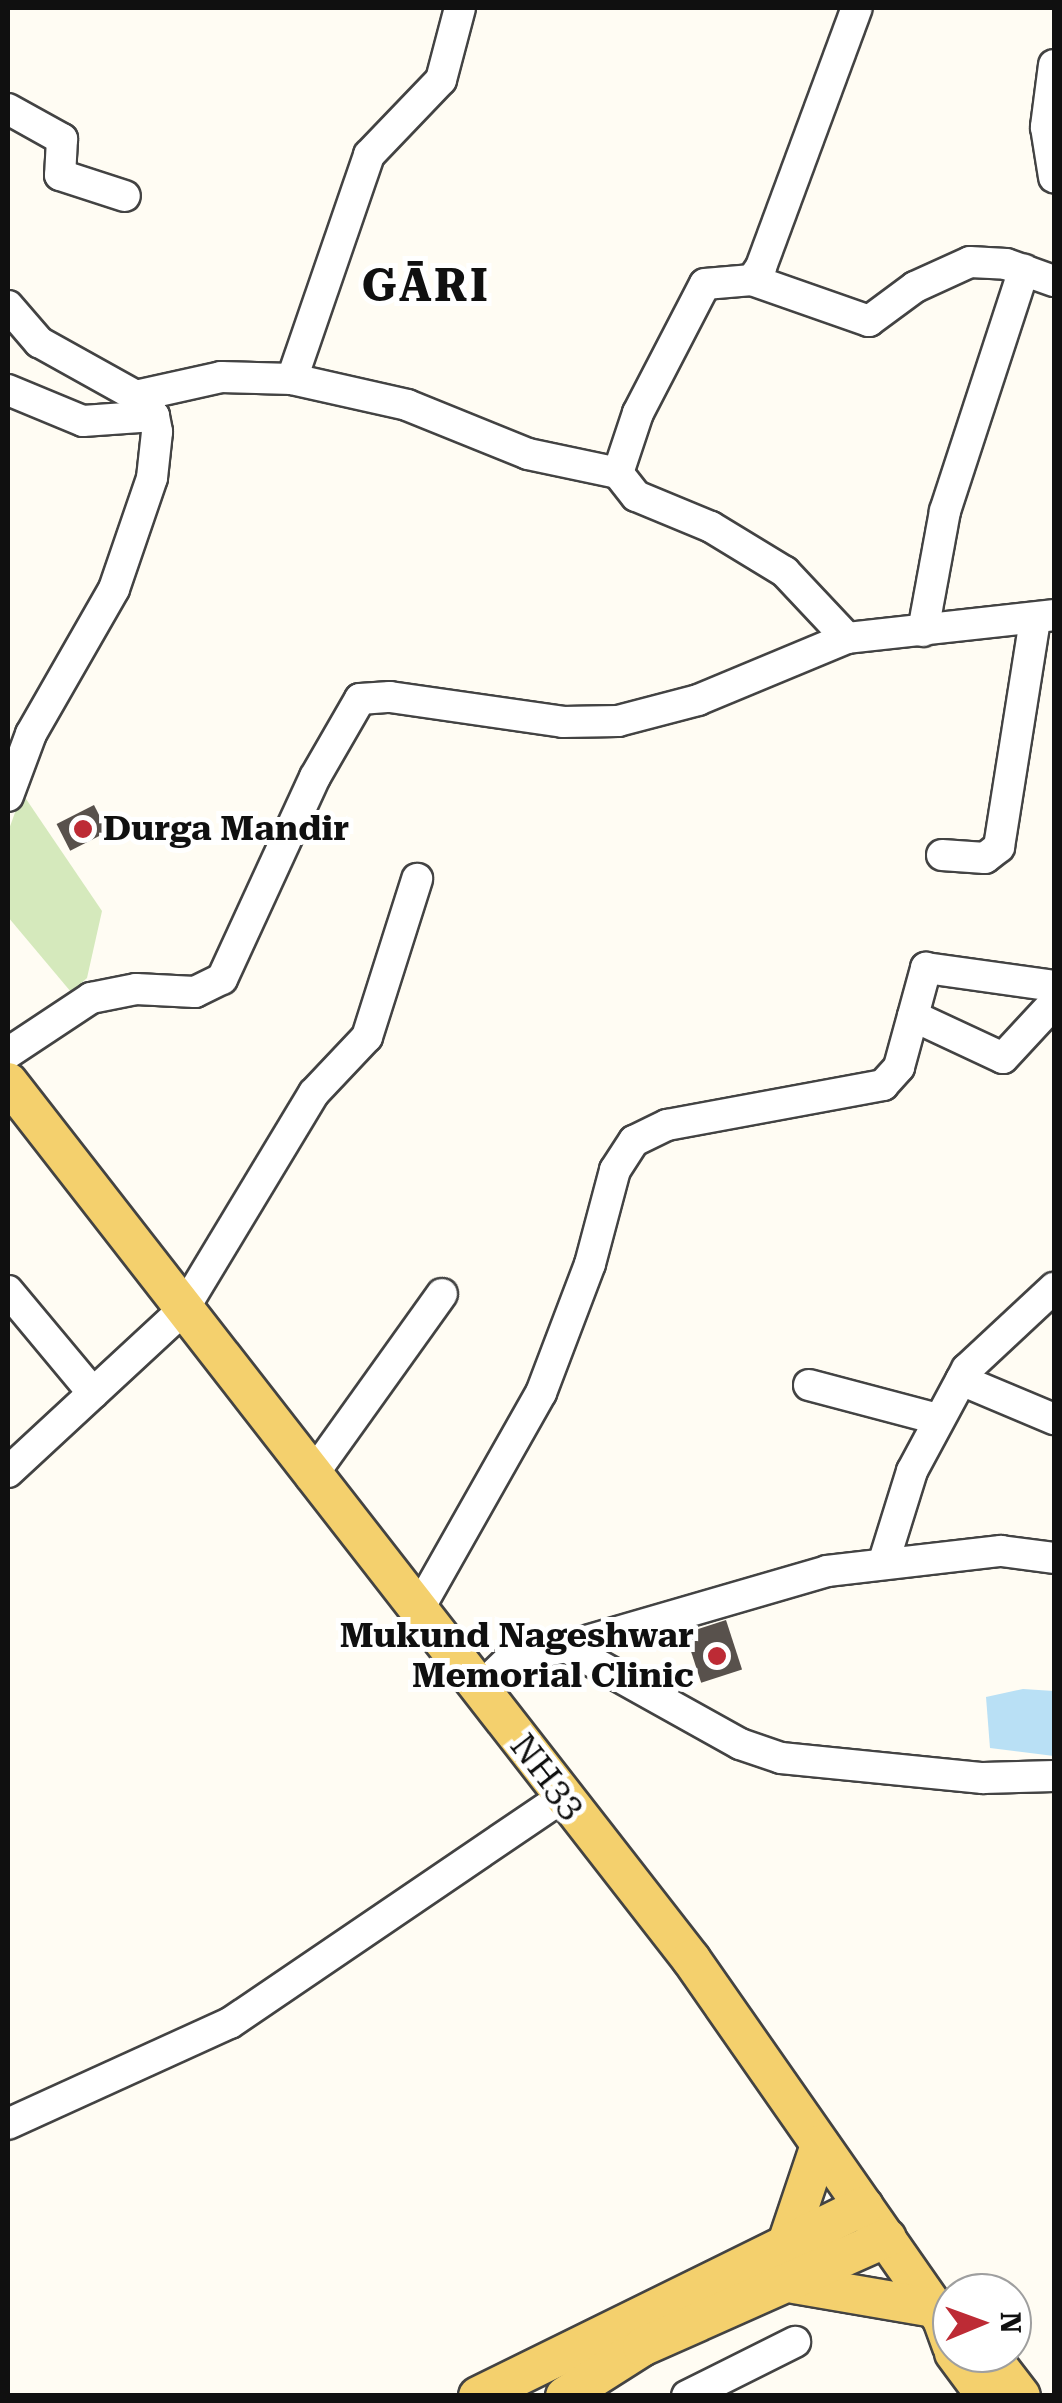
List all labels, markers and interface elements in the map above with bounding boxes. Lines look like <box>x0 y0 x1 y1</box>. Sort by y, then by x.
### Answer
district label: GĀRI <box>362 259 490 313</box>
place label: Durga Mandir <box>103 808 349 850</box>
marker: Durga Mandir <box>72 818 94 840</box>
place label: Mukund Nageshwar Memorial Clinic <box>340 1615 694 1697</box>
marker: Mukund Nageshwar Memorial Clinic <box>704 1643 730 1669</box>
street label: NH33 <box>501 1726 593 1828</box>
north arrow <box>932 2273 1032 2373</box>
text: N <box>994 2311 1027 2334</box>

